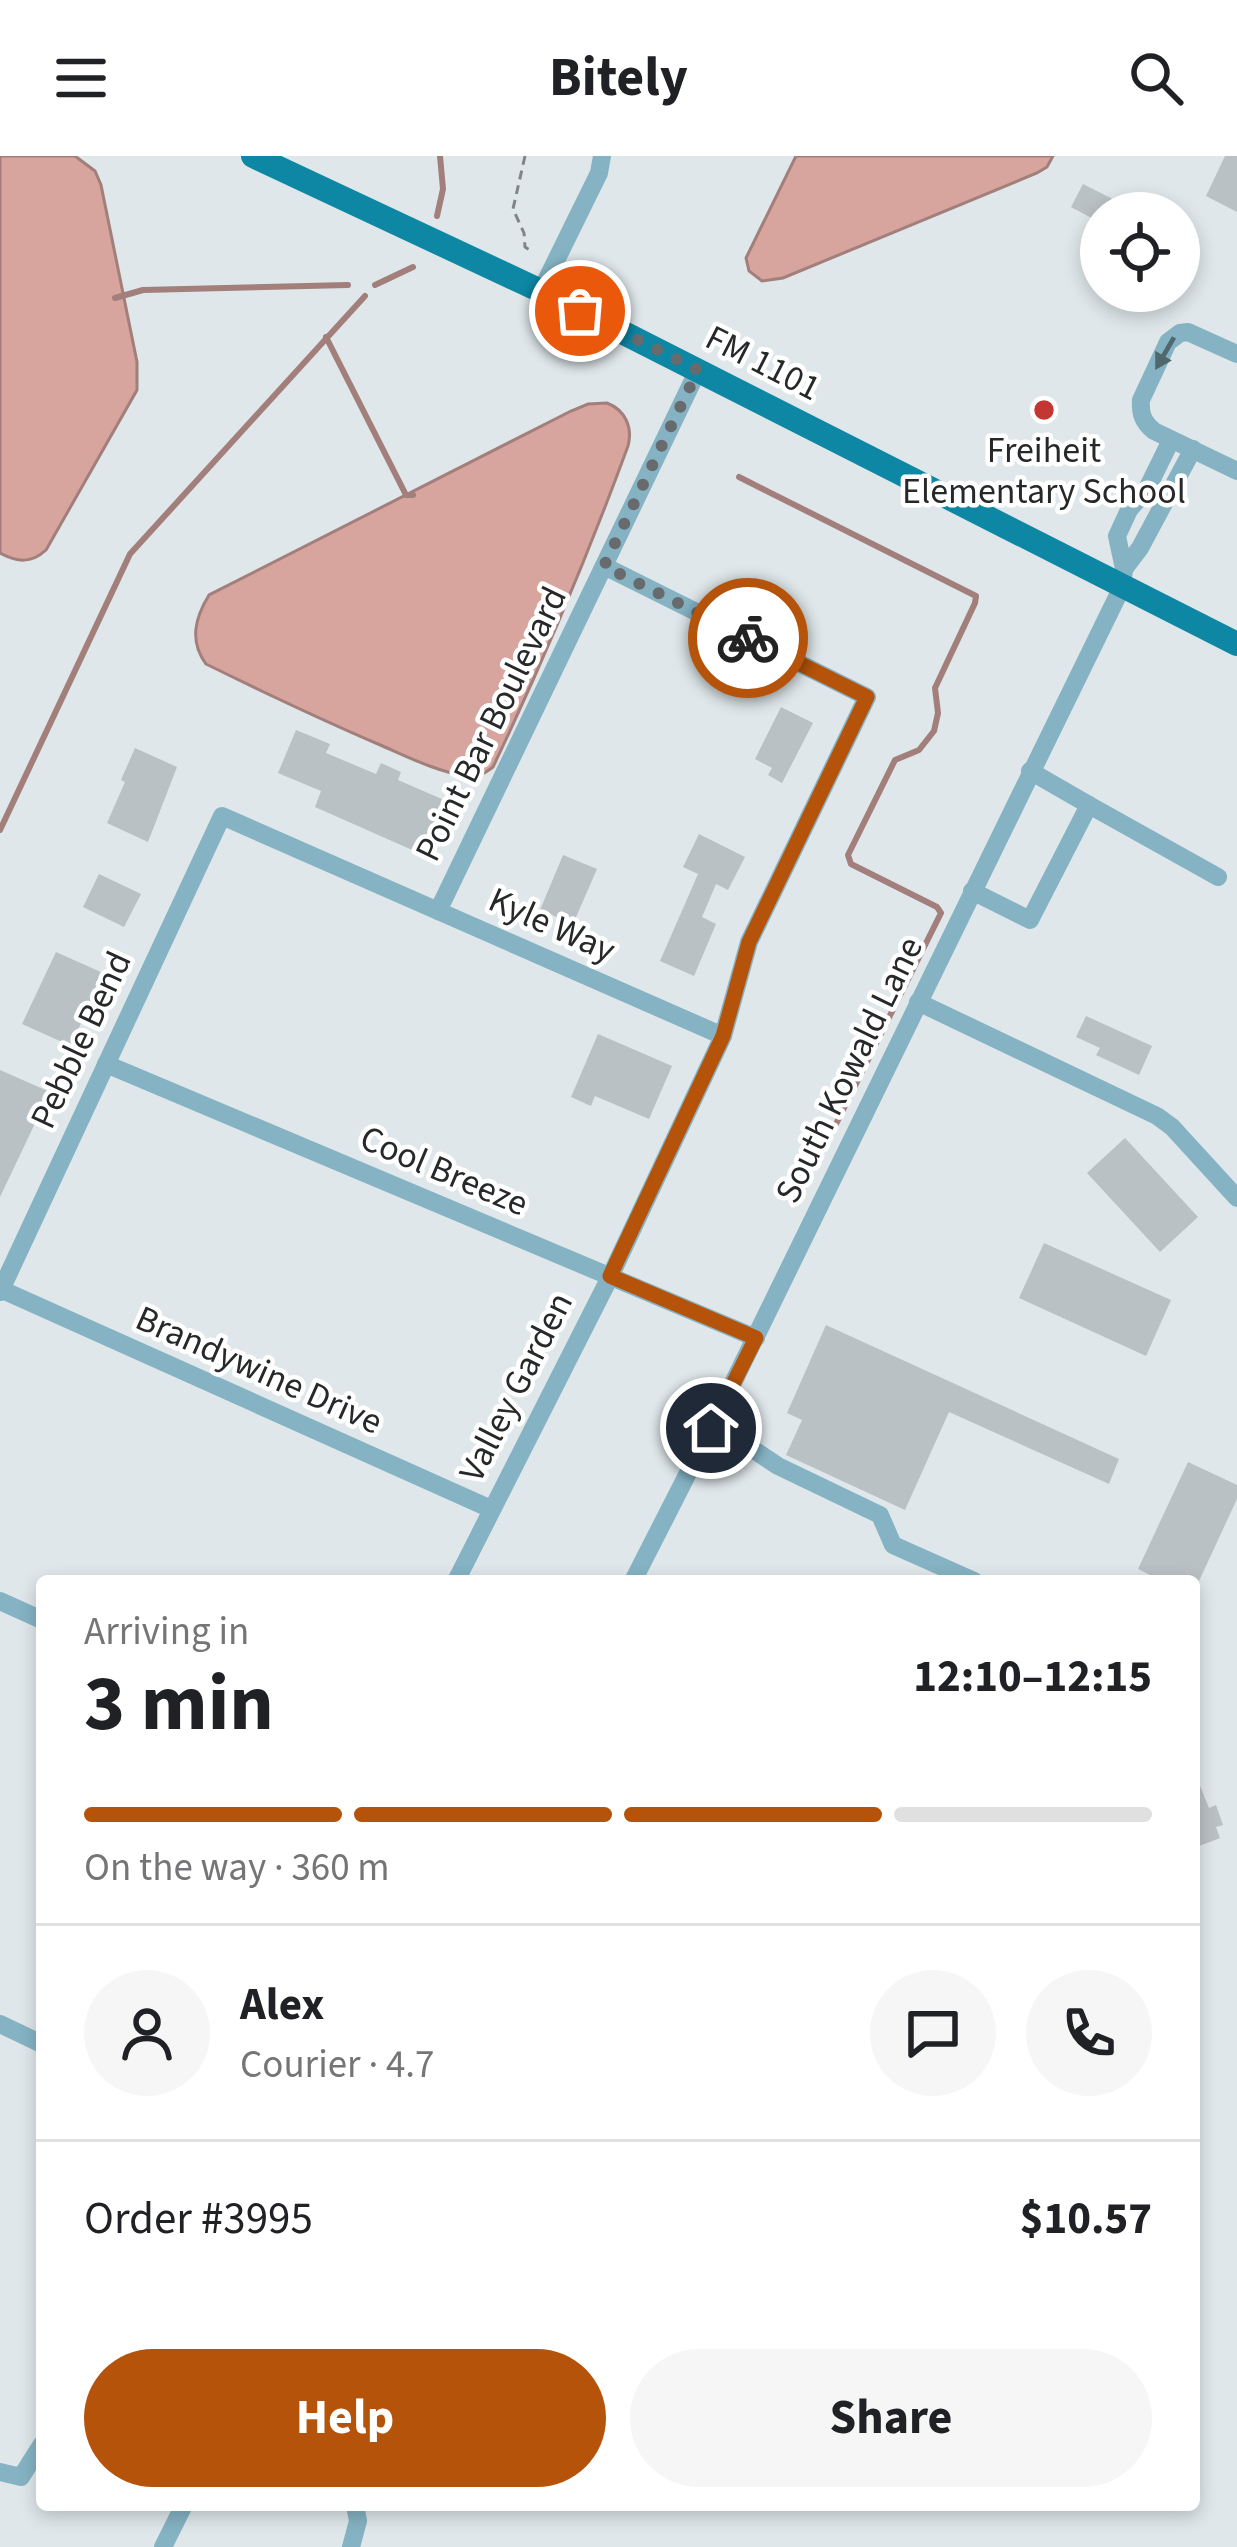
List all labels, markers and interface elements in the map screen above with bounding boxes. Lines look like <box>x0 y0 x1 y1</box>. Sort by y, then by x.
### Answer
text: Bitely <box>549 40 688 117</box>
icon: menu <box>48 45 114 111</box>
icon: search <box>1123 45 1189 111</box>
map controls <box>1080 192 1200 312</box>
button: locate <box>1080 192 1200 312</box>
pin <box>529 260 631 362</box>
icon: bag <box>547 278 613 344</box>
street label: FM 1101 <box>697 312 829 414</box>
one-way arrow <box>1154 337 1176 370</box>
marker: Freiheit Elementary School <box>1031 397 1057 423</box>
place label: Freiheit Elementary School <box>902 425 1186 517</box>
street label: Point Bar Boulevard <box>402 578 580 870</box>
courier <box>688 578 808 698</box>
icon: bike <box>715 605 781 671</box>
street label: Kyle Way <box>480 874 624 976</box>
street label: South Kowald Lane <box>762 928 936 1212</box>
street label: Pebble Bend <box>18 943 144 1137</box>
street label: Cool Breeze <box>352 1113 536 1229</box>
street label: Valley Garden <box>446 1284 586 1490</box>
street label: Brandywine Drive <box>128 1293 390 1447</box>
pin <box>660 1377 762 1479</box>
icon: home <box>678 1395 744 1461</box>
text: Arriving in <box>84 1604 249 1660</box>
text: 12:10–12:15 <box>913 1645 1152 1709</box>
text: 3 min <box>84 1649 274 1760</box>
text: On the way · 360 m <box>84 1840 390 1896</box>
button: person <box>84 1970 210 2096</box>
button: chat <box>870 1970 996 2096</box>
button: phone <box>1026 1970 1152 2096</box>
text: Alex <box>240 1973 324 2037</box>
text: Courier · 4.7 <box>240 2037 434 2093</box>
text: Order #3995 <box>84 2187 313 2251</box>
text: $10.57 <box>1020 2187 1152 2251</box>
button: Help <box>84 2349 606 2487</box>
button: Share <box>630 2349 1152 2487</box>

